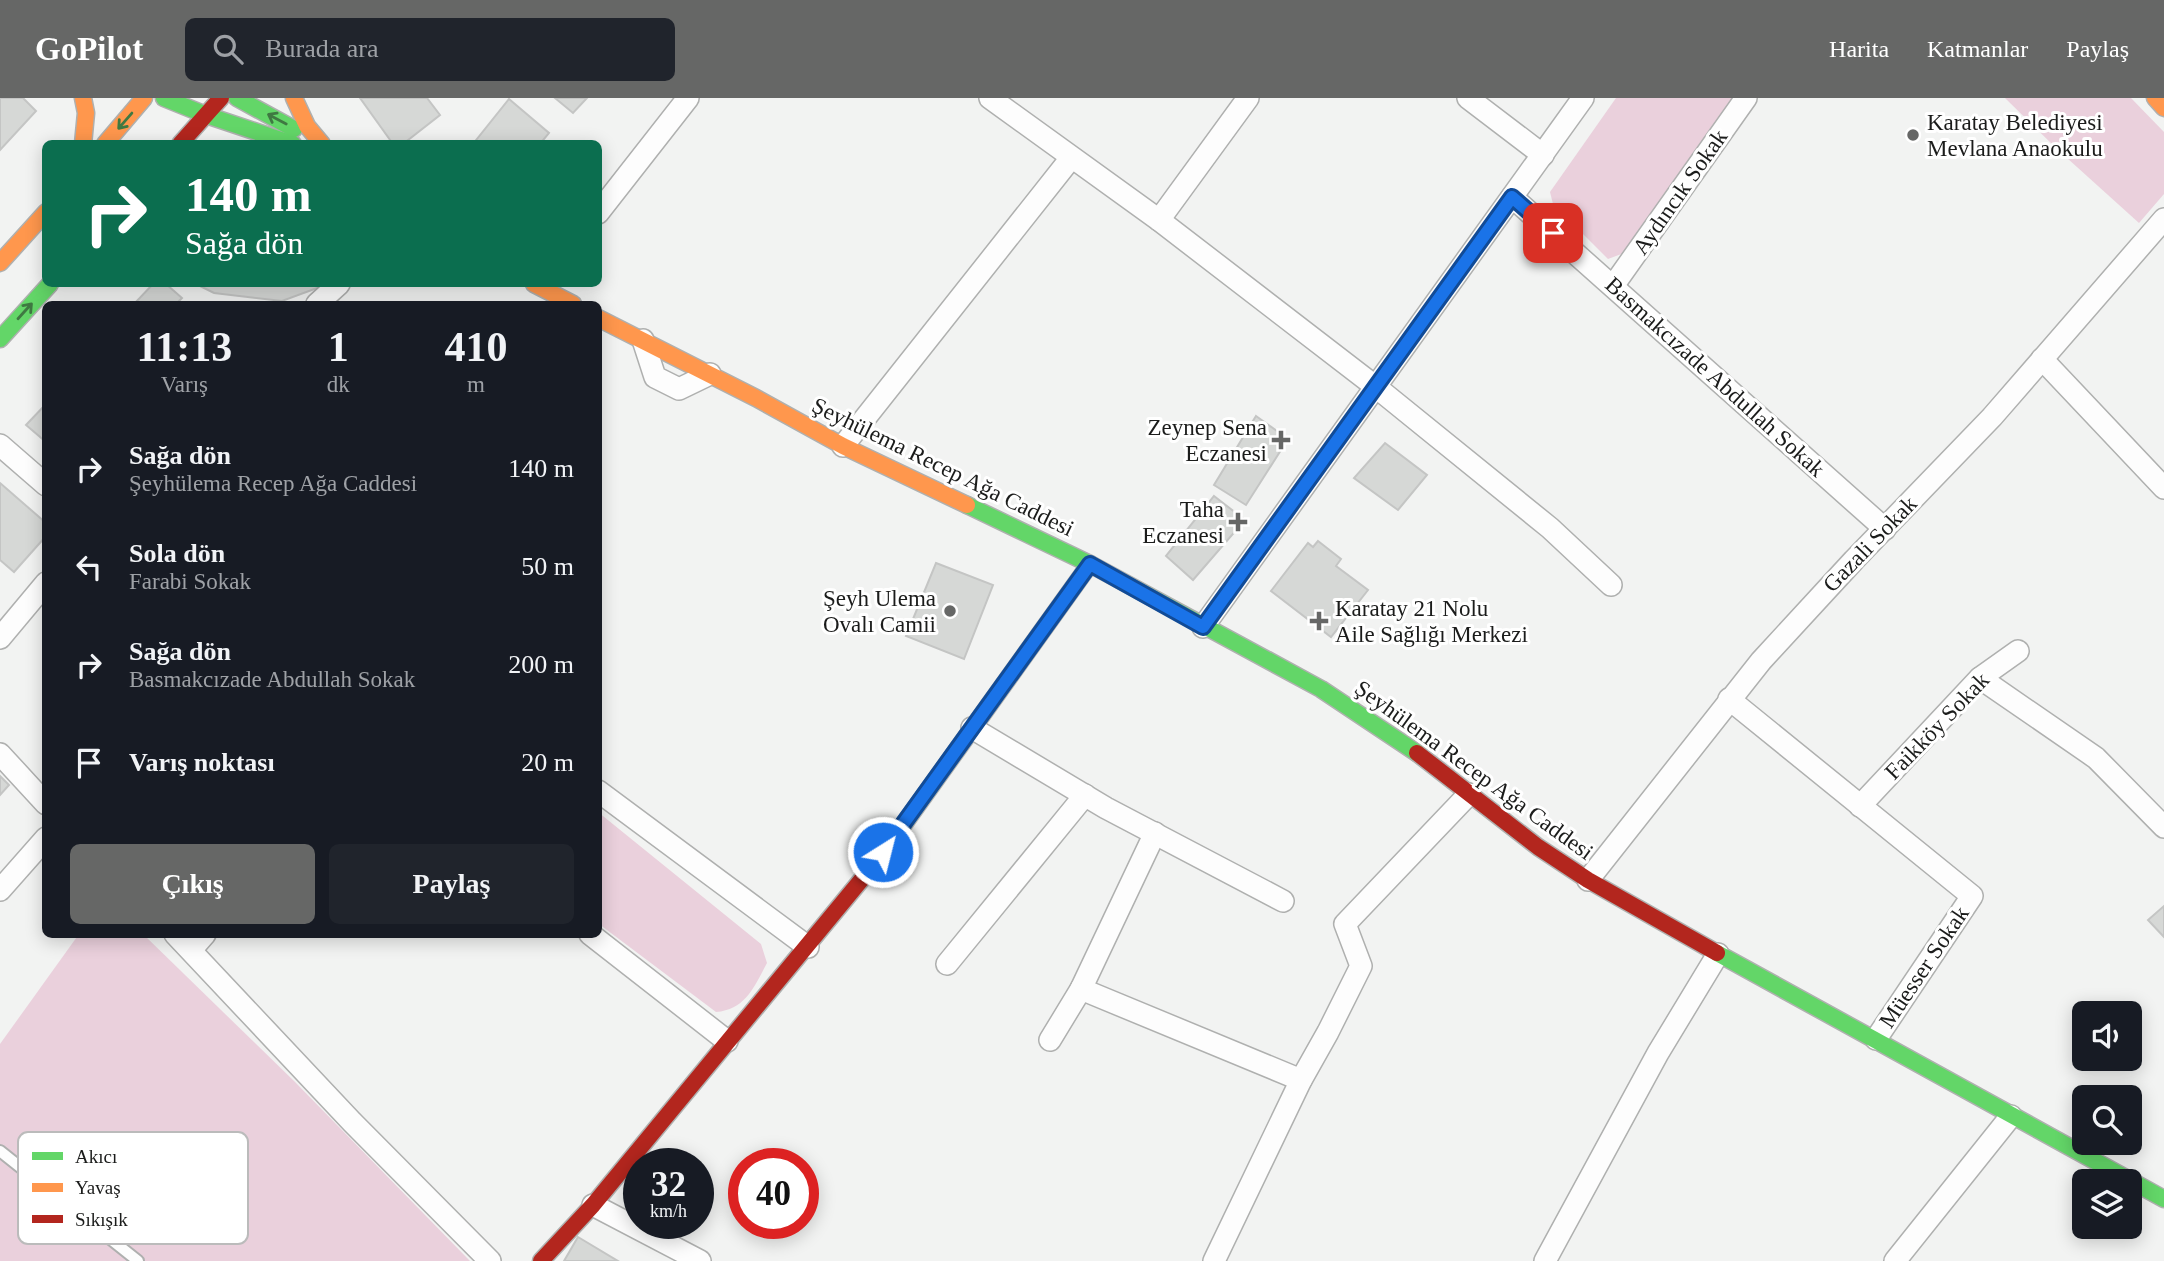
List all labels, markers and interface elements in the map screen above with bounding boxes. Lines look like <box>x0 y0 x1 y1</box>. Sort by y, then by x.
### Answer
search box <box>185 18 675 81</box>
icon: search <box>209 30 247 68</box>
text: GoPilot <box>35 31 143 67</box>
text: Burada ara <box>265 34 378 63</box>
text: Harita <box>1829 36 1889 62</box>
text: Katmanlar <box>1927 36 2028 62</box>
text: Paylaş <box>2066 36 2129 62</box>
place label: Karatay Belediyesi Mevlana Anaokulu <box>1927 110 2103 161</box>
one-way arrow <box>117 111 133 129</box>
one-way arrow <box>267 112 287 126</box>
street label: Aydıncık Sokak <box>1628 124 1733 259</box>
marker: Karatay Belediyesi Mevlana Anaokulu <box>1905 127 1921 143</box>
text: 140 m <box>185 167 312 222</box>
icon: right <box>70 168 161 259</box>
pin <box>1523 203 1583 263</box>
icon: arrive <box>1534 214 1572 252</box>
text: Sağa dön <box>185 225 303 261</box>
street label: Basmakcızade Abdullah Sokak <box>1600 272 1830 482</box>
one-way arrow <box>17 302 33 320</box>
text: 11:13 <box>137 324 232 370</box>
text: 1 <box>328 324 349 370</box>
text: 410 <box>444 324 507 370</box>
text: Varış <box>161 372 208 397</box>
text: dk <box>327 372 350 397</box>
text: m <box>467 372 485 397</box>
street label: Şeyhülema Recep Ağa Caddesi <box>808 393 1078 541</box>
place label: Zeynep Sena Eczanesi <box>1148 415 1267 466</box>
marker: Zeynep Sena Eczanesi <box>1273 432 1289 448</box>
text: Sağa dön <box>129 441 231 470</box>
icon: right <box>70 450 108 488</box>
text: 140 m <box>508 454 574 483</box>
text: Şeyhülema Recep Ağa Caddesi <box>129 471 417 496</box>
street label: Gazali Sokak <box>1818 491 1922 597</box>
place label: Taha Eczanesi <box>1142 497 1224 548</box>
marker: Taha Eczanesi <box>1230 514 1246 530</box>
text: Sola dön <box>129 539 225 568</box>
icon: left <box>70 548 108 586</box>
text: 50 m <box>521 552 574 581</box>
text: Farabi Sokak <box>129 569 251 594</box>
place label: Şeyh Ulema Ovalı Camii <box>823 586 936 637</box>
place label: Karatay 21 Nolu Aile Sağlığı Merkezi <box>1335 596 1528 647</box>
marker: Şeyh Ulema Ovalı Camii <box>942 603 958 619</box>
marker: Karatay 21 Nolu Aile Sağlığı Merkezi <box>1309 611 1329 631</box>
text: Sağa dön <box>129 637 231 666</box>
icon: right <box>70 646 108 684</box>
text: 200 m <box>508 650 574 679</box>
text: Basmakcızade Abdullah Sokak <box>129 667 415 692</box>
street label: Faikköy Sokak <box>1880 667 1994 785</box>
street label: Şeyhülema Recep Ağa Caddesi <box>1350 675 1598 865</box>
icon: arrive <box>70 744 108 782</box>
text: Varış noktası <box>129 748 275 777</box>
text: 20 m <box>521 748 574 777</box>
position arrow <box>846 815 920 889</box>
button: Çıkış <box>70 844 315 924</box>
button: Paylaş <box>329 844 574 924</box>
street label: Müesser Sokak <box>1874 901 1974 1033</box>
map controls <box>2072 1001 2142 1239</box>
button: sound <box>2072 1001 2142 1071</box>
button: search <box>2072 1085 2142 1155</box>
legend <box>18 1132 248 1244</box>
text: Akıcı <box>75 1146 117 1167</box>
speed limit sign: 40 <box>728 1148 819 1239</box>
text: 32 <box>651 1165 686 1204</box>
button: layers <box>2072 1169 2142 1239</box>
text: Yavaş <box>75 1177 121 1198</box>
text: km/h <box>650 1201 687 1221</box>
text: Sıkışık <box>75 1209 128 1230</box>

